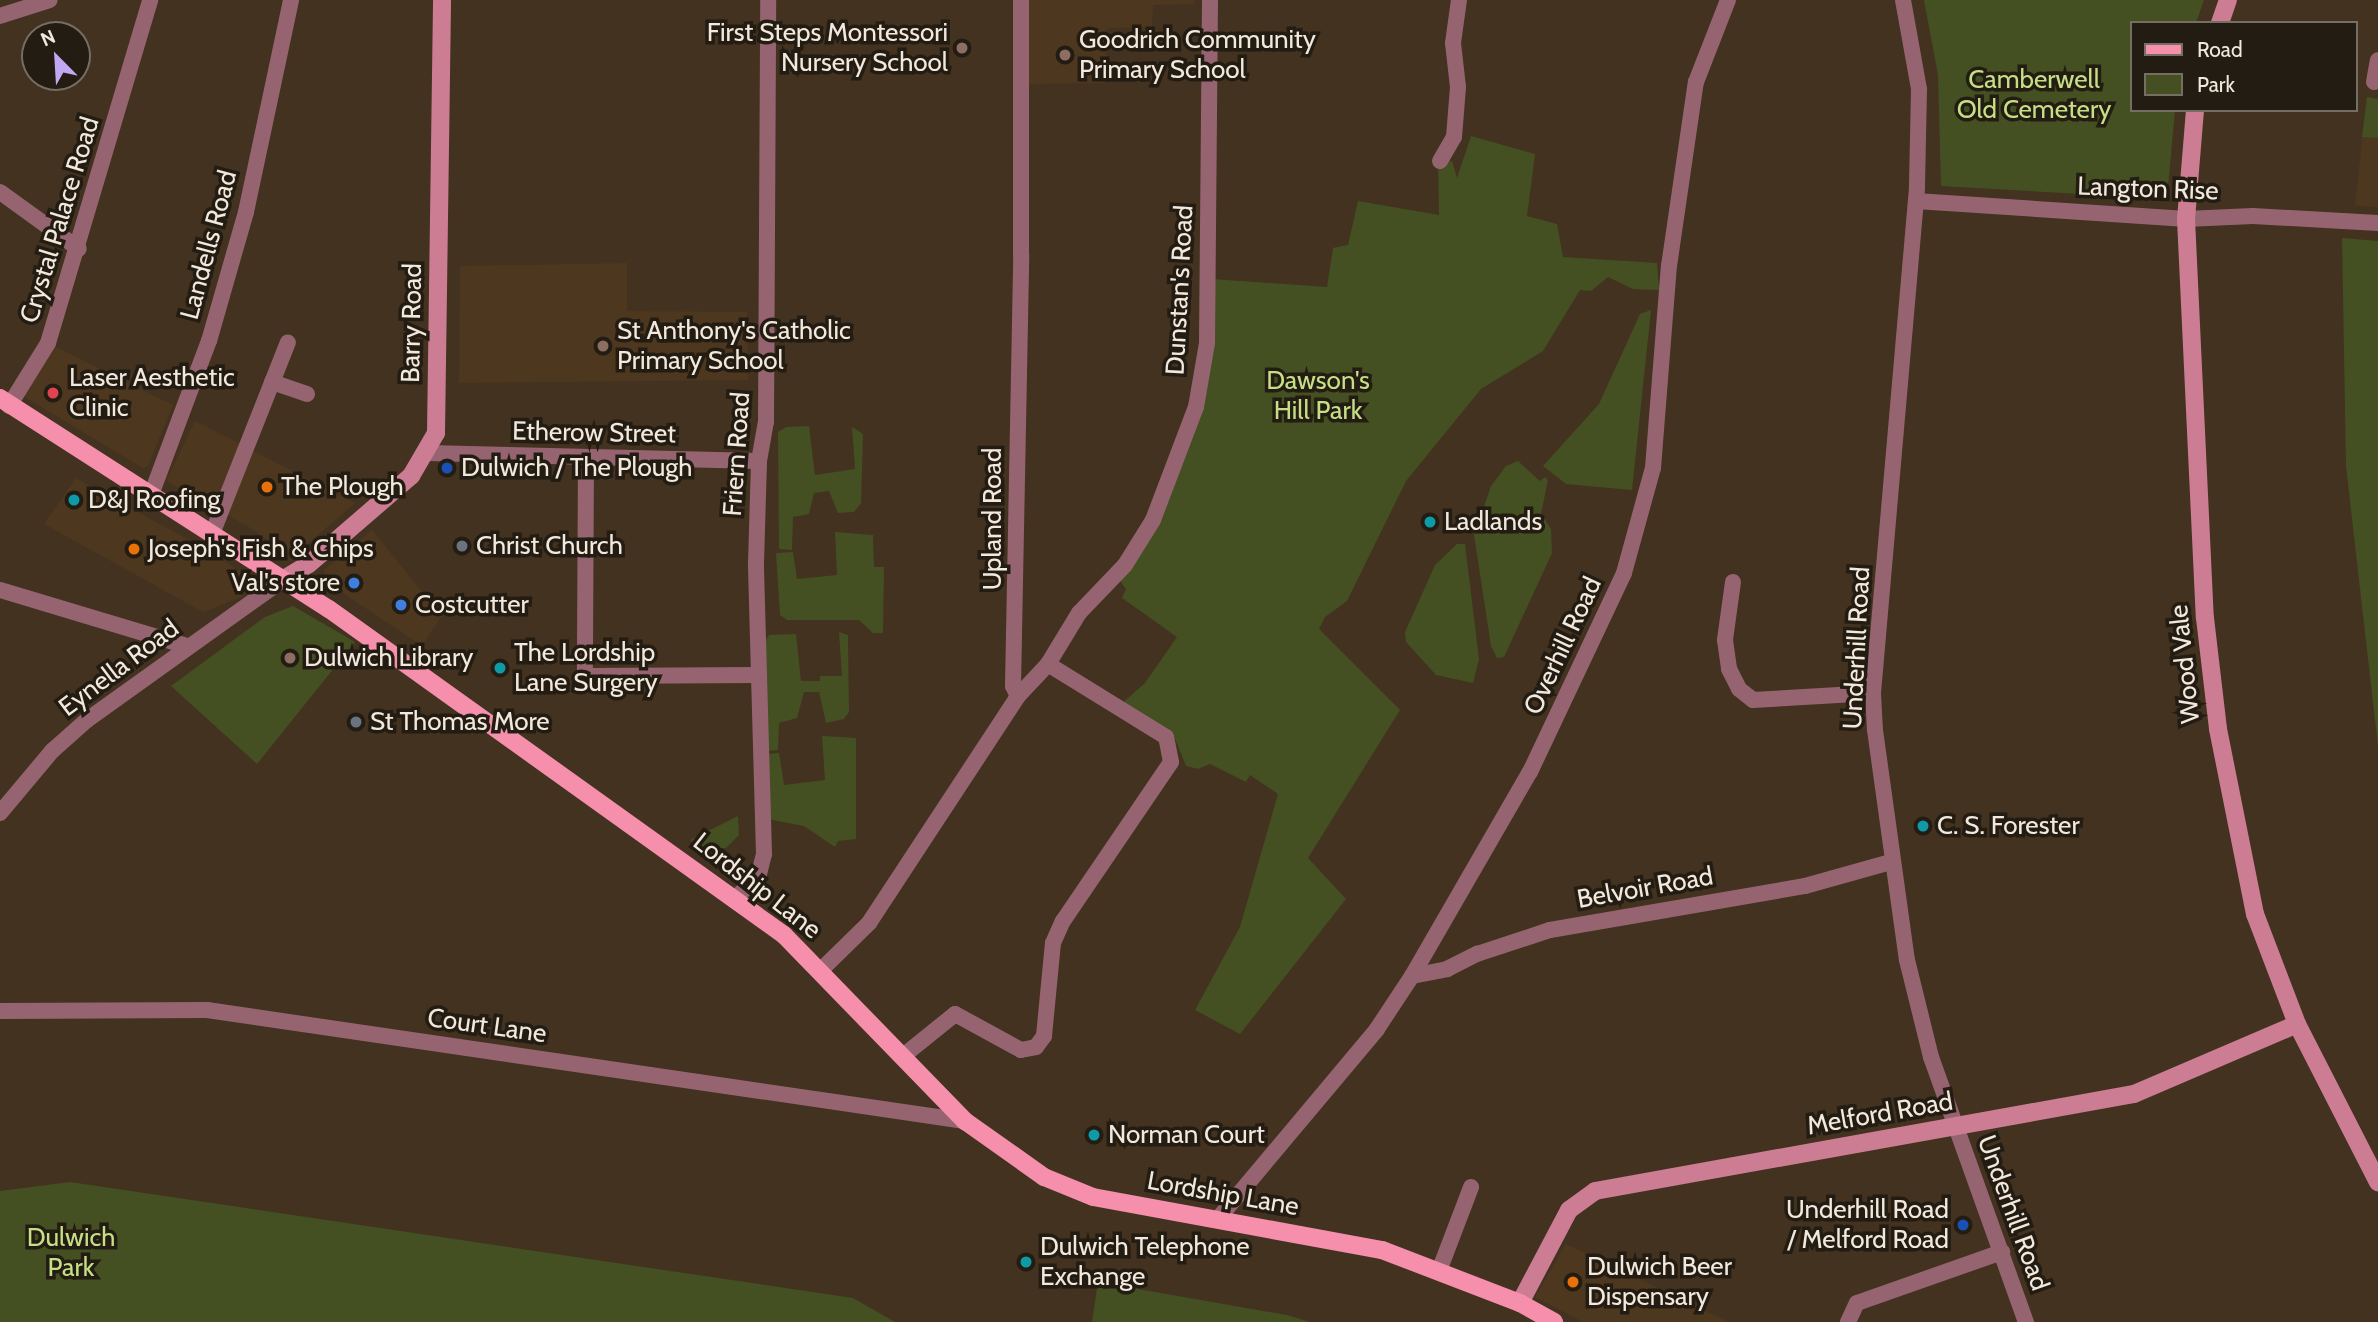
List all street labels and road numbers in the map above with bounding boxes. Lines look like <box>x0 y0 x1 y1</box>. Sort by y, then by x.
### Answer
street label: Crystal Palace Road <box>14 113 106 327</box>
street label: Landells Road <box>174 167 244 323</box>
street label: Langton Rise <box>2077 171 2219 207</box>
street label: Dunstan's Road <box>1160 204 1200 376</box>
street label: Barry Road <box>395 263 429 383</box>
street label: Friern Road <box>717 391 757 517</box>
street label: Etherow Street <box>512 416 676 450</box>
street label: Upland Road <box>977 448 1009 590</box>
street label: Underhill Road <box>1837 566 1877 730</box>
street label: Overhill Road <box>1518 572 1608 720</box>
street label: Wood Vale <box>2163 603 2207 725</box>
street label: Eynella Road <box>53 613 185 723</box>
street label: Lordship Lane <box>687 826 827 946</box>
street label: Belvoir Road <box>1575 861 1715 915</box>
street label: Court Lane <box>426 1002 548 1050</box>
street label: Melford Road <box>1805 1086 1955 1142</box>
street label: Underhill Road <box>1970 1131 2056 1295</box>
street label: Lordship Lane <box>1145 1165 1301 1223</box>

